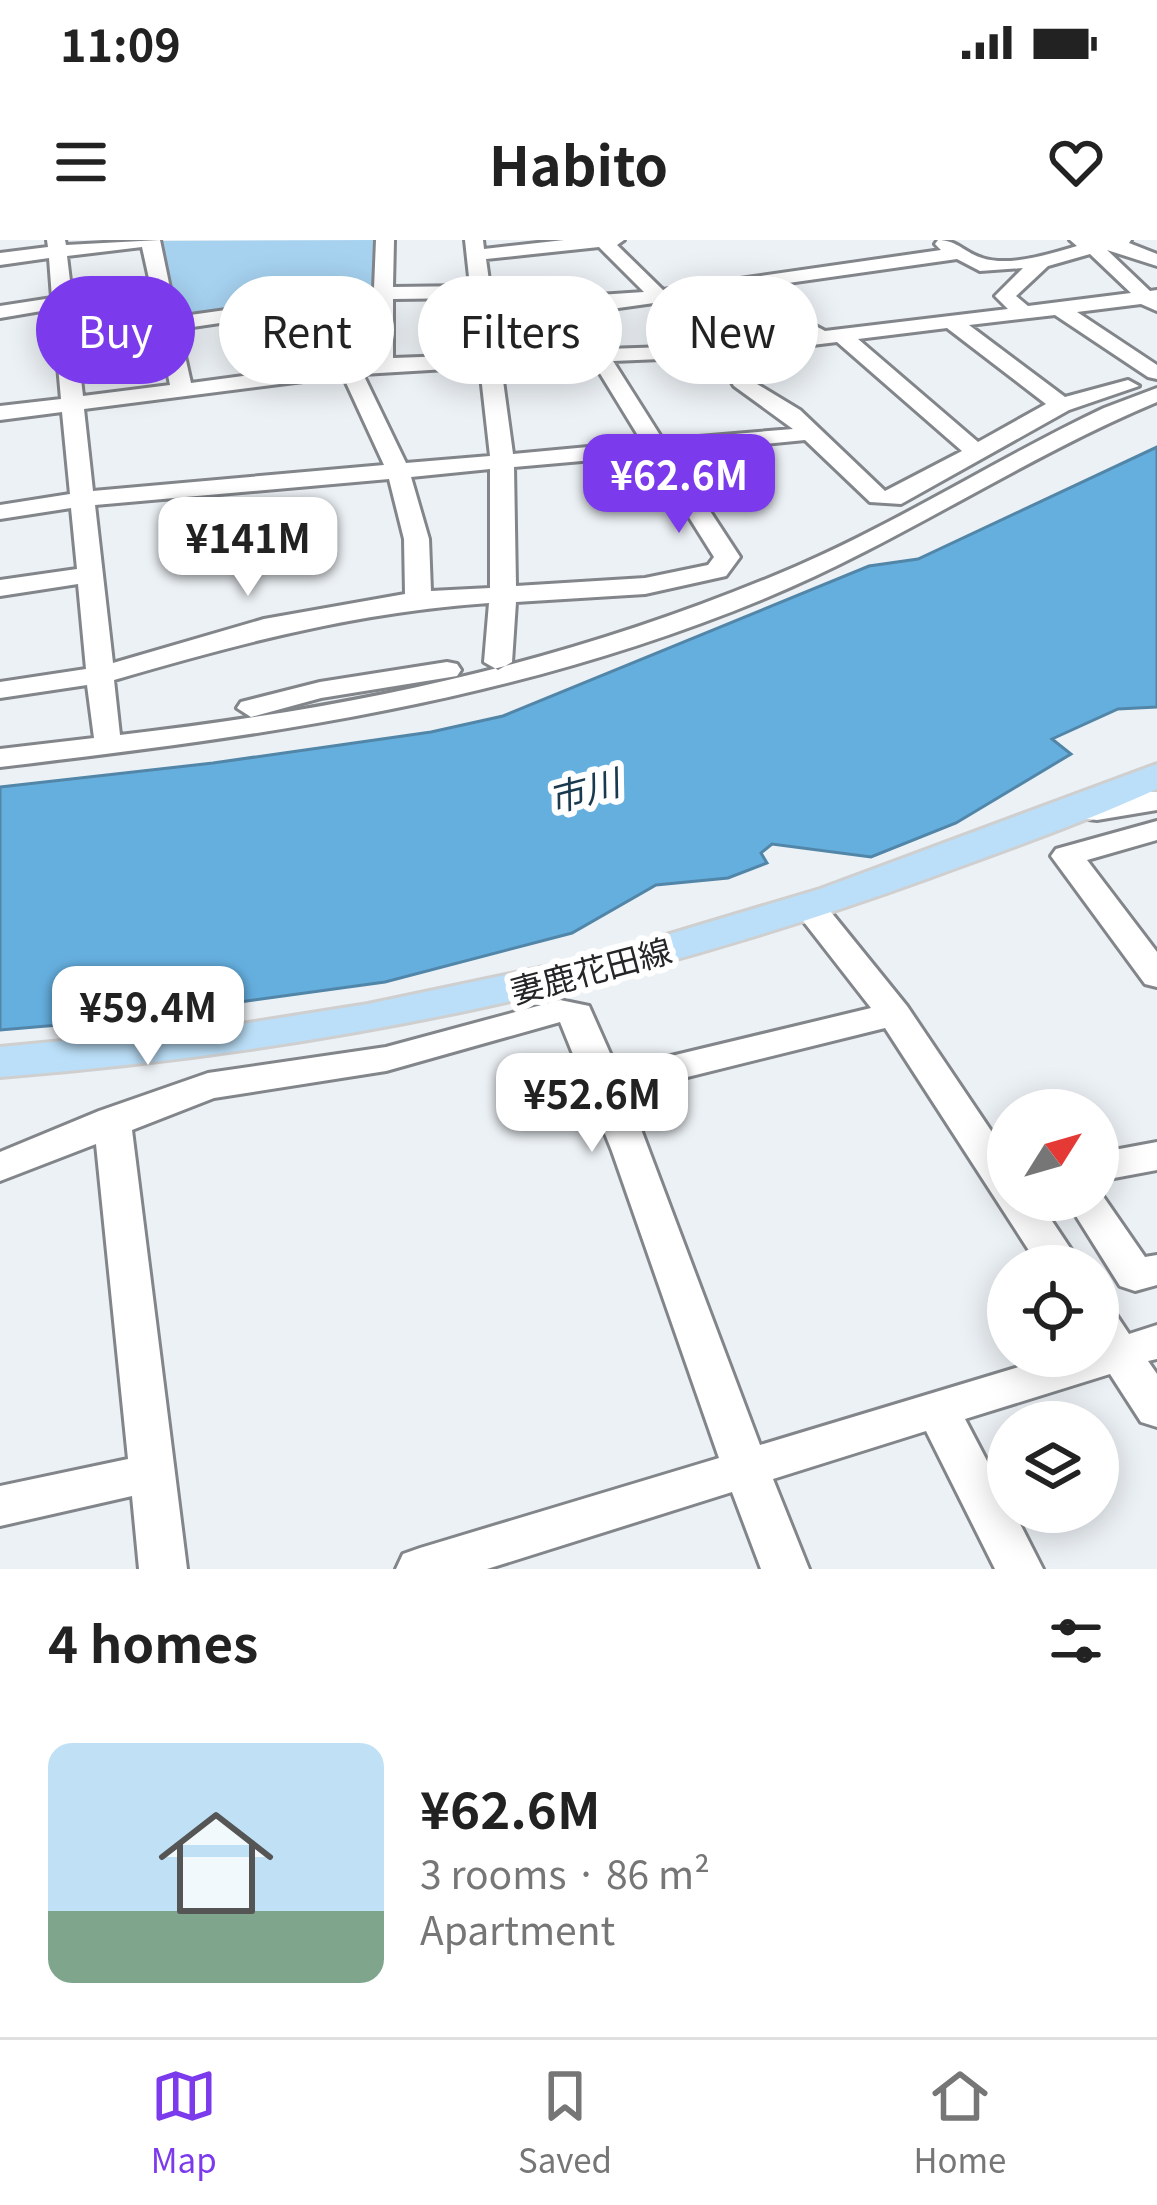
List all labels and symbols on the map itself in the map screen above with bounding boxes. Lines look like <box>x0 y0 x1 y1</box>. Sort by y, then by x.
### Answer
pin: ¥62.6M <box>581 434 777 536</box>
pin: ¥141M <box>164 497 332 599</box>
water label: 市川 <box>542 753 629 823</box>
street label: 妻鹿花田線 <box>505 925 676 1014</box>
pin: ¥59.4M <box>50 966 246 1068</box>
pin: ¥52.6M <box>494 1053 690 1155</box>
north arrow <box>987 1089 1119 1221</box>

